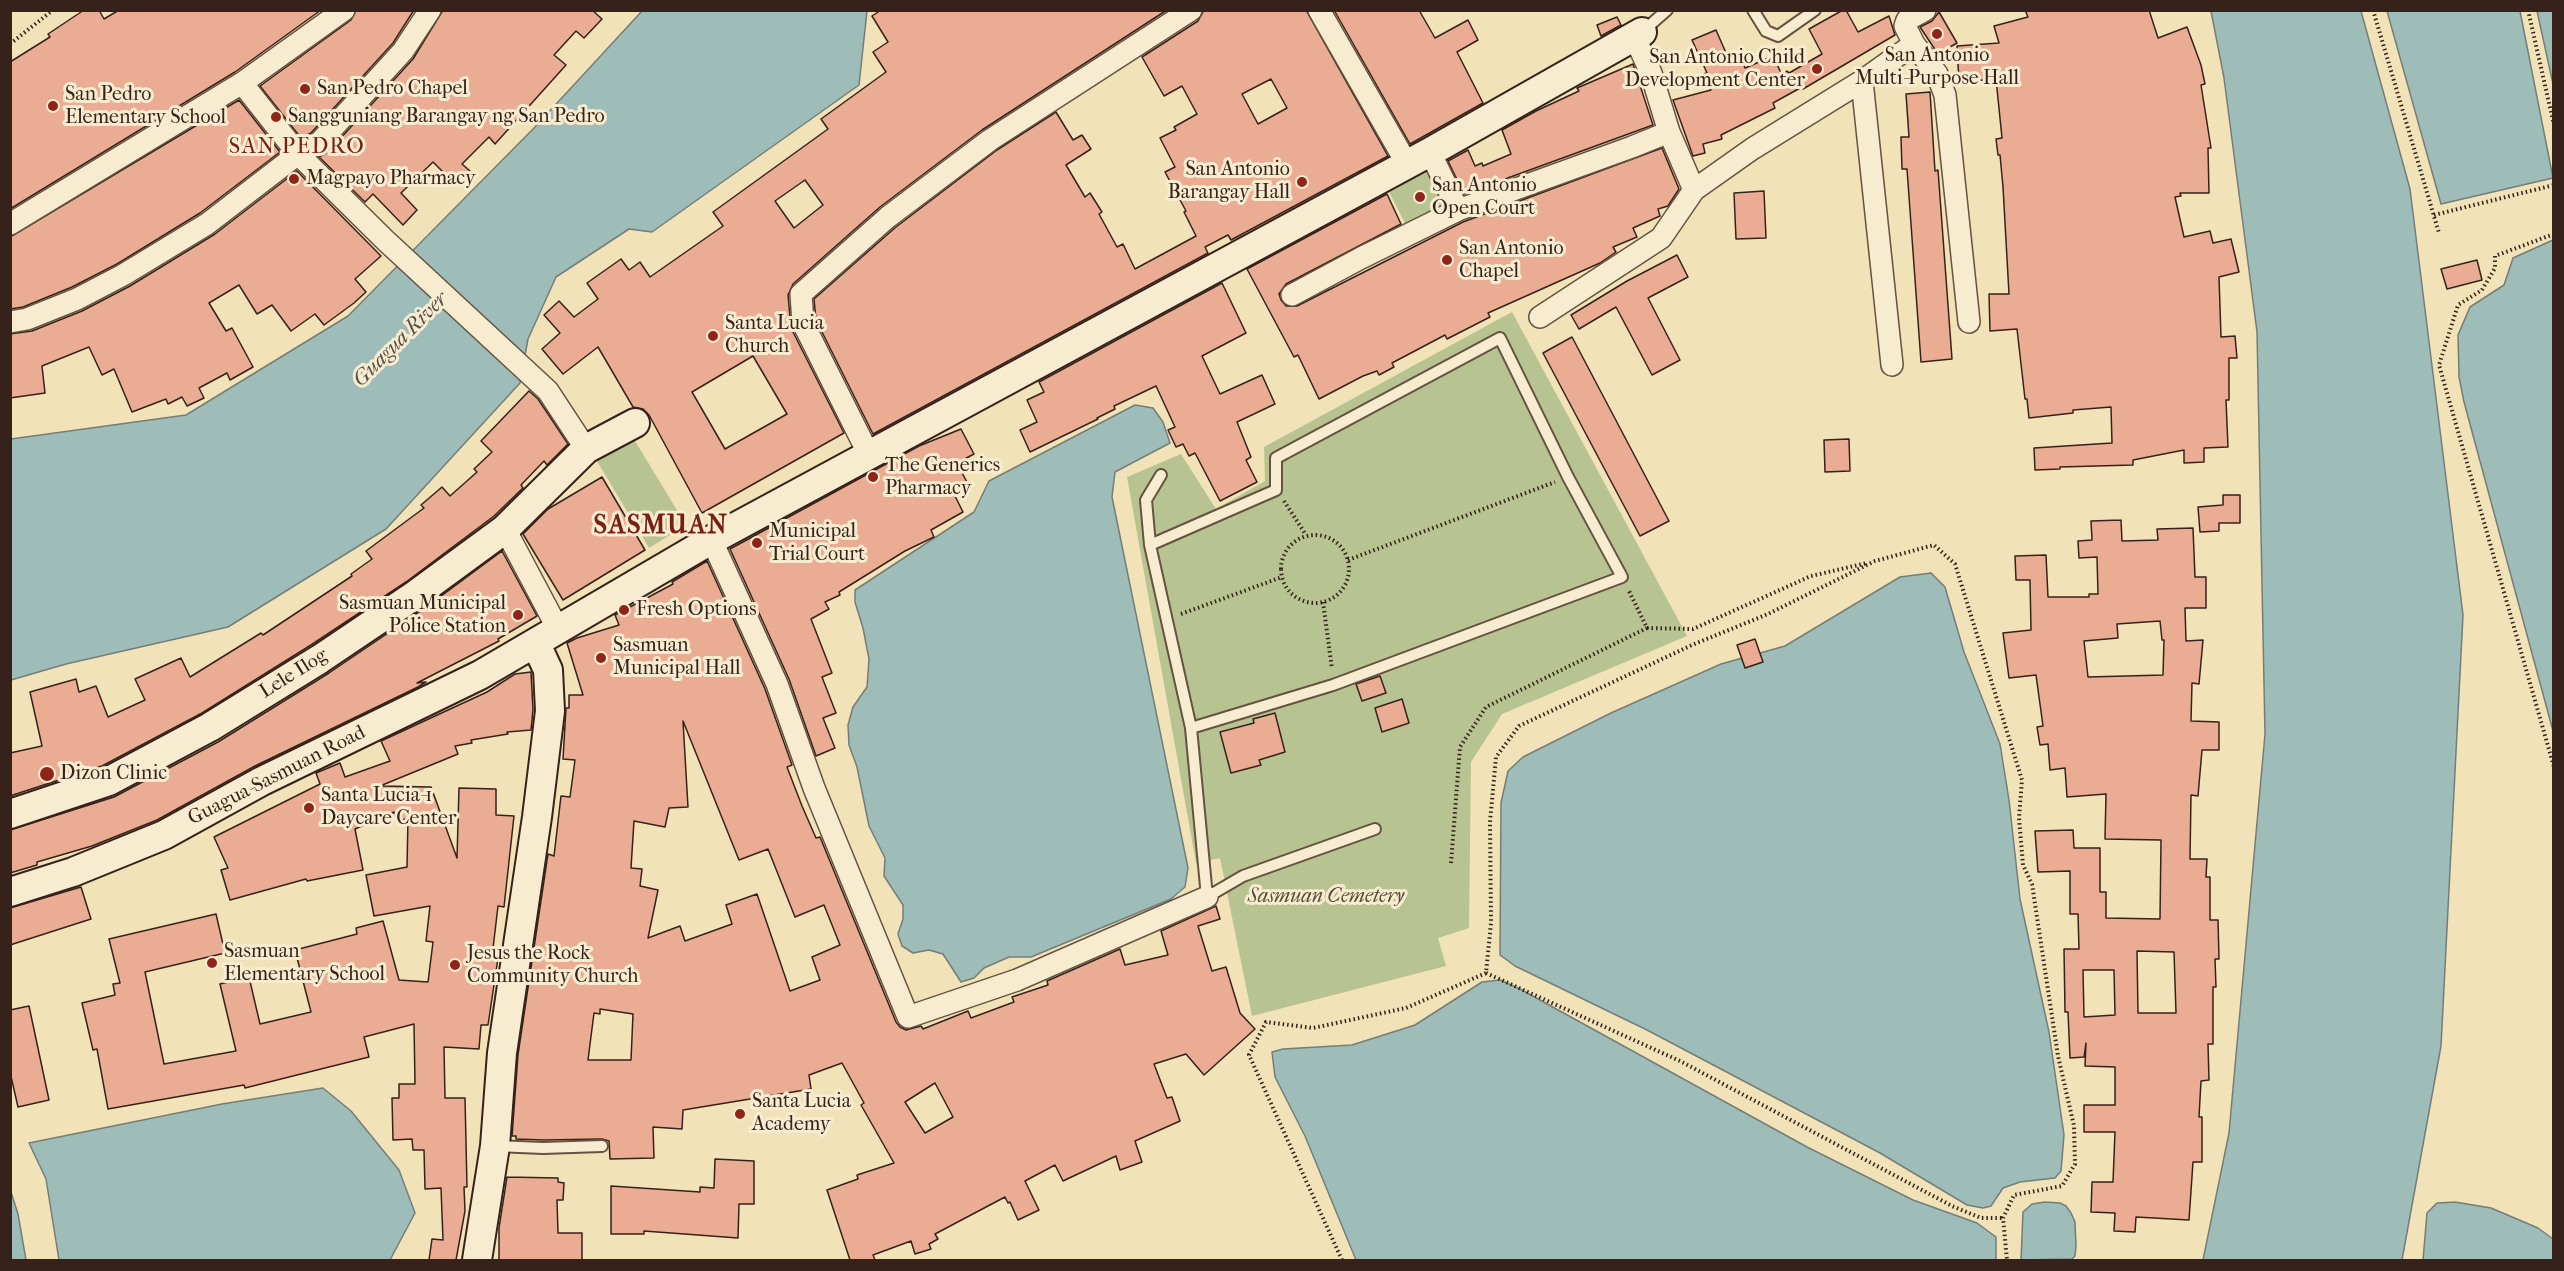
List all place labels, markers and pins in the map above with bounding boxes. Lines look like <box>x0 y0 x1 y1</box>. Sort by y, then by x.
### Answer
marker: San Antonio Multi-Purpose Hall <box>1930 27 1944 41</box>
place label: San Antonio Multi-Purpose Hall <box>1855 44 2019 91</box>
place label: San Antonio Child Development Center <box>1625 46 1805 93</box>
marker: San Antonio Child Development Center <box>1810 62 1824 76</box>
place label: San Pedro Chapel <box>317 77 468 101</box>
marker: San Pedro Chapel <box>298 82 312 96</box>
place label: San Pedro Elementary School <box>65 83 226 130</box>
marker: San Pedro Elementary School <box>46 99 60 113</box>
place label: Sangguniang Barangay ng San Pedro <box>288 105 605 129</box>
marker: Sangguniang Barangay ng San Pedro <box>269 110 283 124</box>
place label: San Antonio Barangay Hall <box>1168 158 1290 205</box>
place label: Magpayo Pharmacy <box>306 167 476 191</box>
marker: Magpayo Pharmacy <box>287 172 301 186</box>
place label: San Antonio Open Court <box>1432 174 1537 221</box>
marker: San Antonio Barangay Hall <box>1295 175 1309 189</box>
marker: San Antonio Open Court <box>1413 190 1427 204</box>
place label: San Antonio Chapel <box>1459 237 1564 284</box>
marker: San Antonio Chapel <box>1440 253 1454 267</box>
place label: Santa Lucia Church <box>725 312 824 359</box>
marker: Santa Lucia Church <box>706 329 720 343</box>
place label: The Generics Pharmacy <box>885 454 1000 501</box>
marker: The Generics Pharmacy <box>866 470 880 484</box>
place label: Municipal Trial Court <box>769 520 865 567</box>
marker: Municipal Trial Court <box>750 536 764 550</box>
place label: Sasmuan Municipal Police Station <box>339 592 506 639</box>
place label: Fresh Options <box>636 598 757 622</box>
marker: Fresh Options <box>617 603 631 617</box>
marker: Sasmuan Municipal Police Station <box>511 608 525 622</box>
place label: Sasmuan Municipal Hall <box>613 634 741 681</box>
marker: Sasmuan Municipal Hall <box>594 651 608 665</box>
place label: Dizon Clinic <box>60 762 167 786</box>
marker: Dizon Clinic <box>38 765 56 783</box>
place label: Santa Lucia-1 Daycare Center <box>321 784 456 831</box>
marker: Santa Lucia-1 Daycare Center <box>302 801 316 815</box>
place label: Sasmuan Elementary School <box>224 940 385 987</box>
place label: Jesus the Rock Community Church <box>467 942 639 989</box>
marker: Sasmuan Elementary School <box>205 956 219 970</box>
marker: Jesus the Rock Community Church <box>448 958 462 972</box>
place label: Santa Lucia Academy <box>752 1090 851 1137</box>
marker: Santa Lucia Academy <box>733 1107 747 1121</box>

